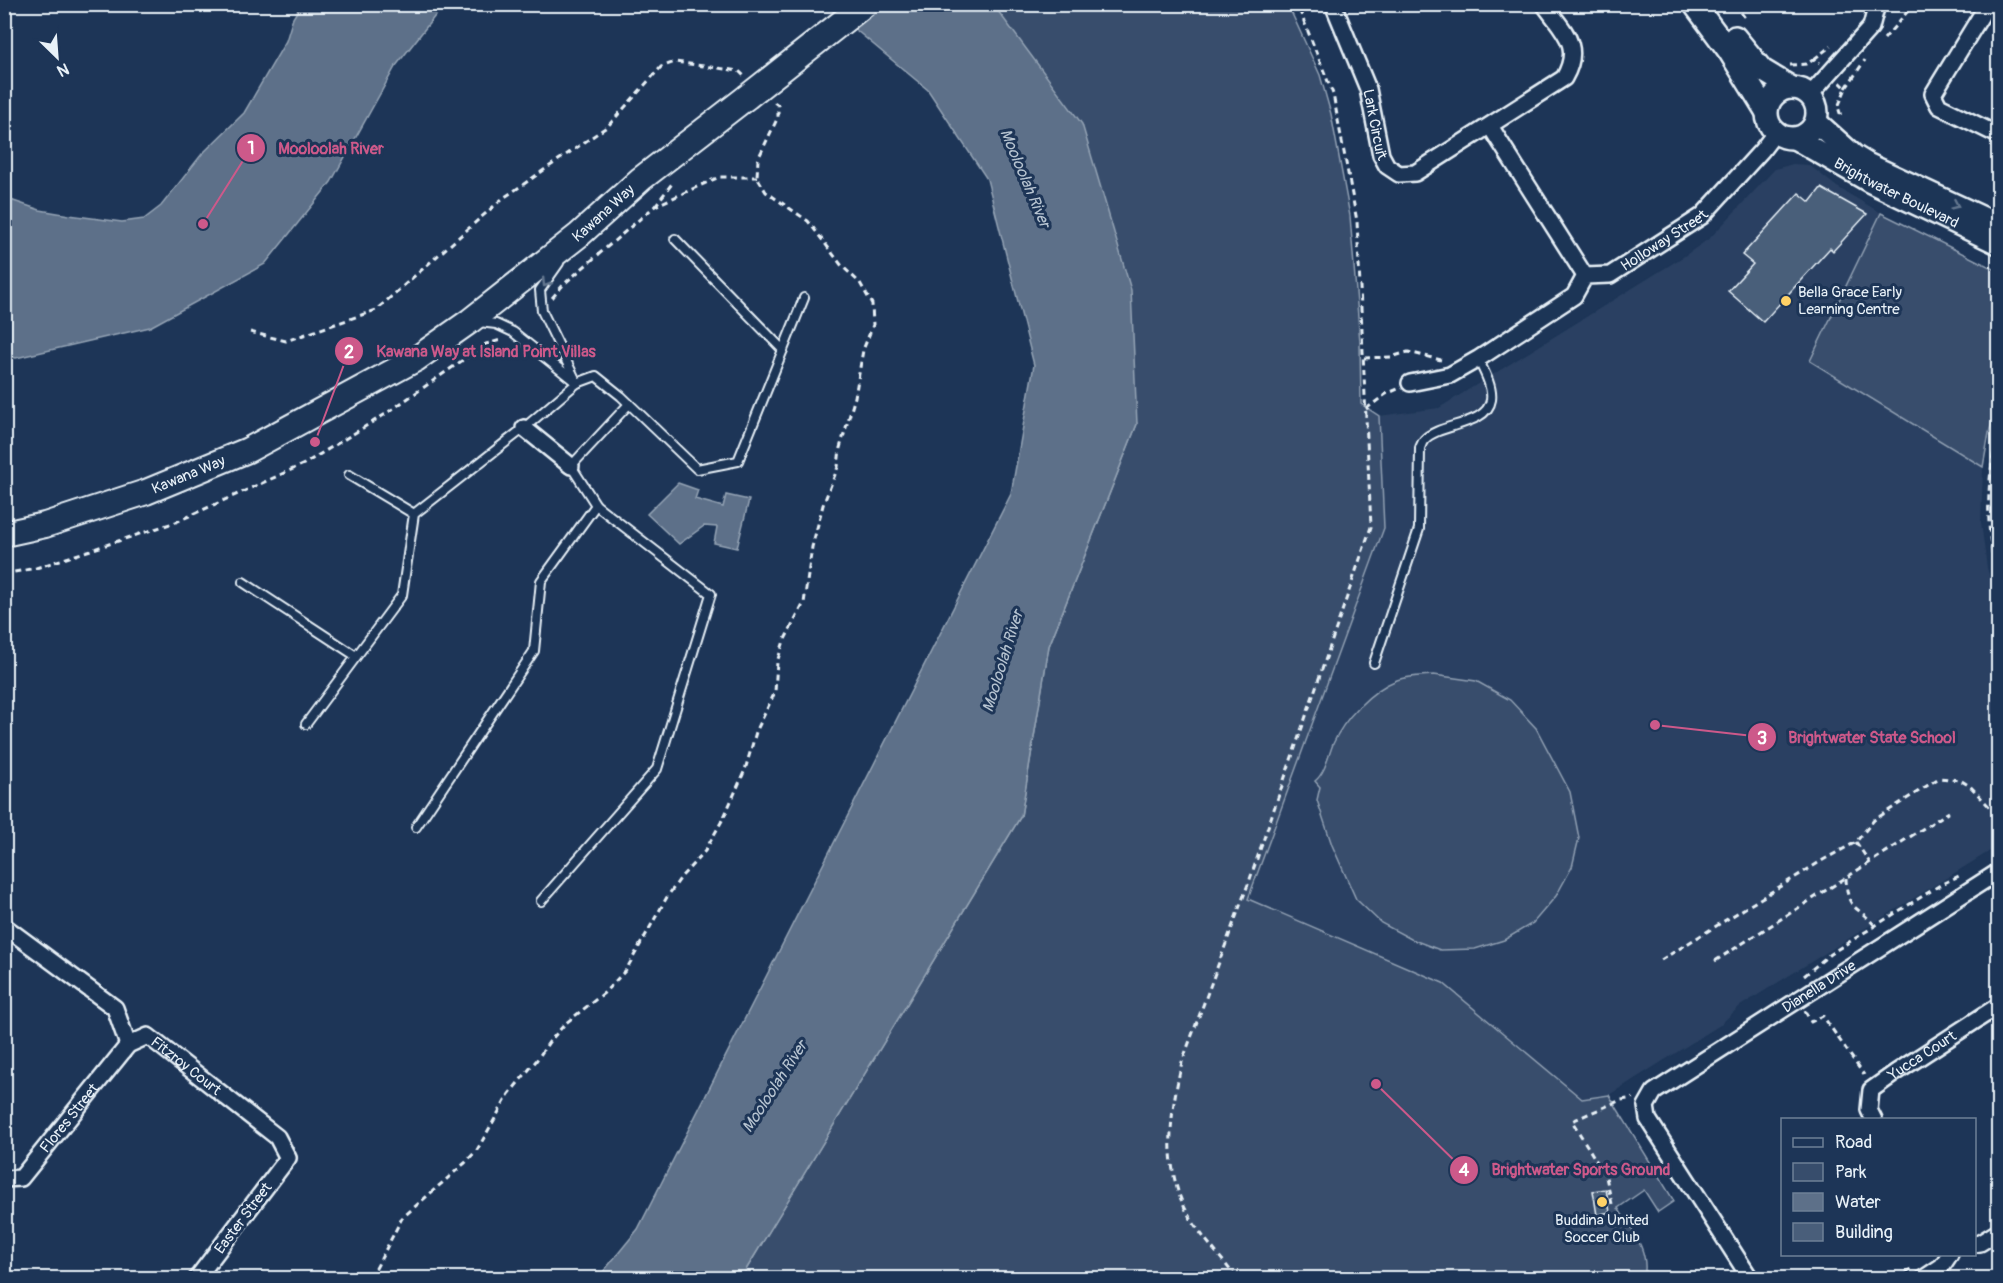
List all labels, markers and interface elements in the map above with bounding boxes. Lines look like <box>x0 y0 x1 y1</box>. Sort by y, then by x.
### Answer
north arrow <box>27 27 87 87</box>
text: N <box>54 58 72 81</box>
street label: Lark Circuit <box>1358 88 1392 165</box>
water label: Mooloolah River <box>995 126 1056 233</box>
callout: Mooloolah River <box>236 131 395 165</box>
text: 1 <box>247 137 255 160</box>
text: Mooloolah River <box>278 139 384 159</box>
street label: Brightwater Boulevard <box>1830 154 1962 233</box>
street label: Kawana Way <box>568 180 639 247</box>
one-way arrow <box>1949 198 1960 210</box>
street label: Holloway Street <box>1617 205 1713 276</box>
one-way arrow <box>542 276 553 287</box>
place label: Bella Grace Early Learning Centre <box>1798 283 1903 319</box>
marker: Bella Grace Early Learning Centre <box>1779 294 1793 308</box>
callout: Kawana Way at Island Point Villas <box>334 334 608 368</box>
text: 2 <box>344 341 354 364</box>
text: Kawana Way at Island Point Villas <box>376 342 597 362</box>
street label: Kawana Way <box>149 451 229 499</box>
water label: Mooloolah River <box>978 606 1029 715</box>
callout: Brightwater State School <box>1747 720 1968 754</box>
text: 3 <box>1757 727 1767 750</box>
text: Brightwater State School <box>1788 728 1956 748</box>
street label: Dianella Drive <box>1779 956 1860 1018</box>
street label: Yucca Court <box>1884 1026 1961 1085</box>
street label: Fitzroy Court <box>147 1033 226 1100</box>
water label: Mooloolah River <box>738 1035 813 1136</box>
street label: Flores Street <box>36 1079 104 1157</box>
legend <box>1781 1118 1976 1256</box>
text: Road <box>1835 1131 1872 1154</box>
callout: Brightwater Sports Ground <box>1449 1153 1682 1187</box>
text: 4 <box>1459 1159 1470 1182</box>
text: Brightwater Sports Ground <box>1492 1160 1671 1180</box>
text: Park <box>1835 1161 1867 1184</box>
street label: Easter Street <box>210 1178 277 1258</box>
text: Water <box>1835 1191 1881 1214</box>
marker: Buddina United Soccer Club <box>1595 1195 1609 1209</box>
place label: Buddina United Soccer Club <box>1555 1211 1649 1247</box>
text: Building <box>1835 1221 1893 1244</box>

